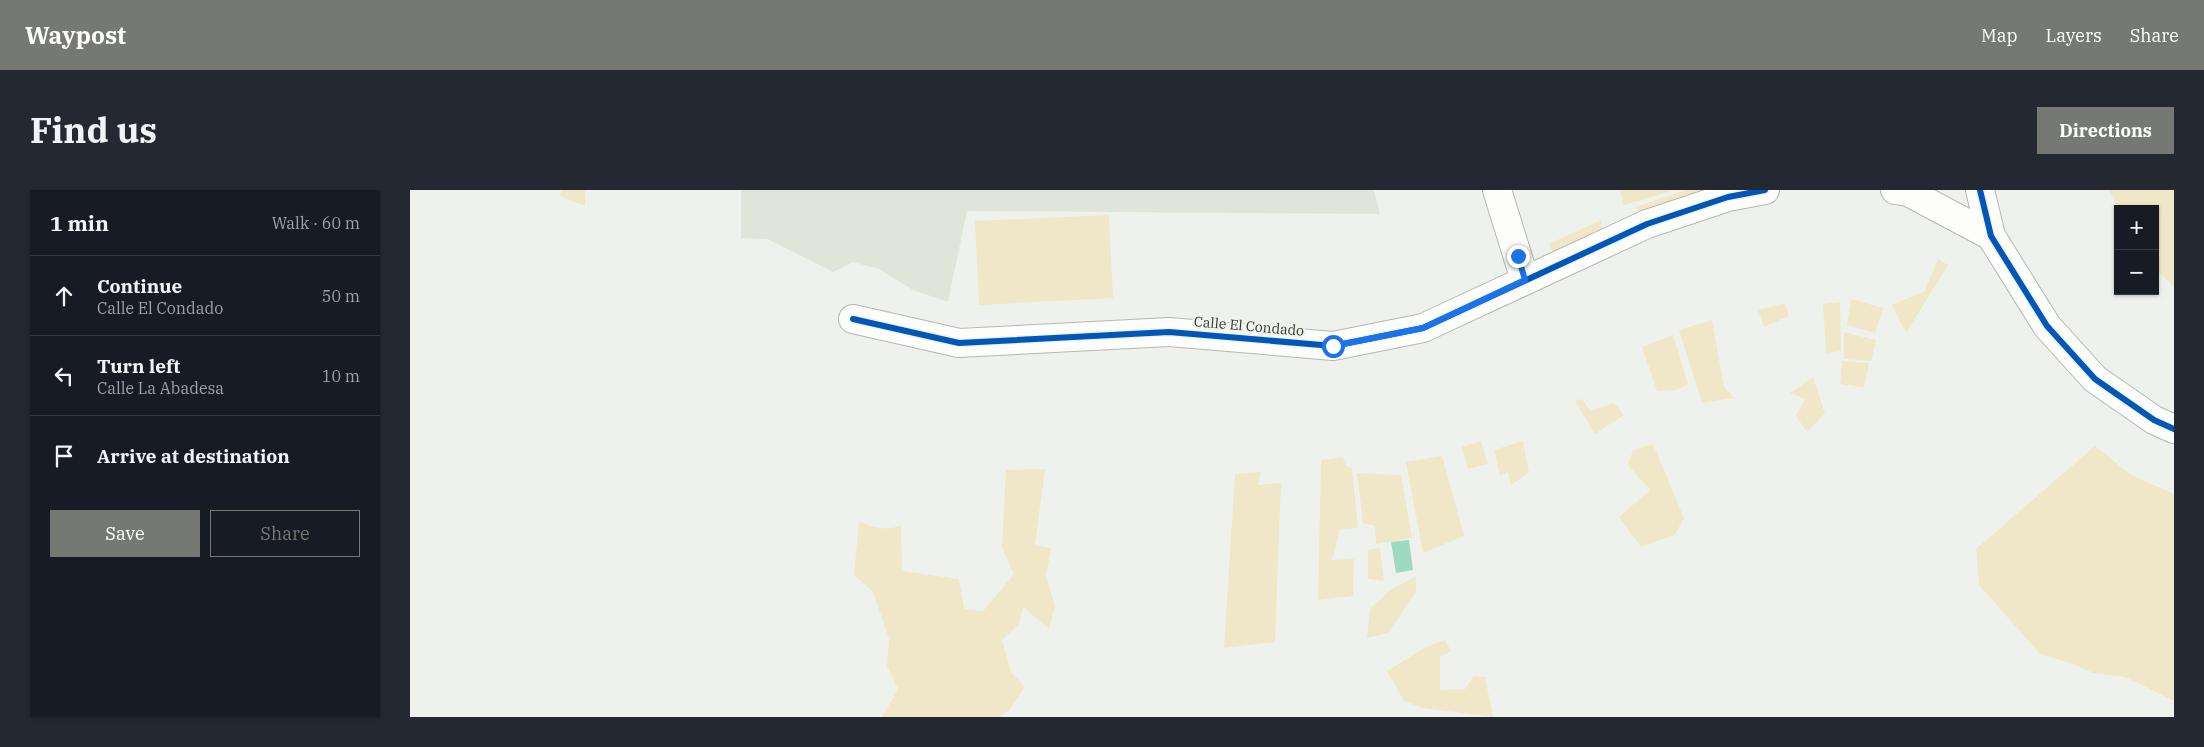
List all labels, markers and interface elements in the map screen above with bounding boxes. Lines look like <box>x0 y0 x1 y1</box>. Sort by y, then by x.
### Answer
text: Waypost <box>25 19 126 51</box>
text: Map <box>1981 24 2018 47</box>
text: Layers <box>2046 24 2102 47</box>
text: Share <box>2130 24 2179 47</box>
text: Find us <box>30 107 157 153</box>
button: Directions <box>2037 107 2174 154</box>
map controls <box>2114 205 2159 295</box>
button: + <box>2114 205 2159 250</box>
text: 1 min <box>50 209 109 237</box>
text: Walk · 60 m <box>272 213 360 233</box>
route end <box>1507 245 1530 268</box>
button: − <box>2114 250 2159 295</box>
text: Continue <box>97 274 182 298</box>
icon: ahead <box>50 282 78 310</box>
text: 50 m <box>322 286 360 306</box>
text: Calle El Condado <box>97 298 223 318</box>
street label: Calle El Condado <box>1193 312 1305 340</box>
route start <box>1322 335 1345 358</box>
text: Turn left <box>97 354 180 378</box>
icon: left <box>50 362 78 390</box>
text: 10 m <box>322 366 360 386</box>
text: Calle La Abadesa <box>97 378 224 398</box>
icon: arrive <box>50 442 78 470</box>
text: Arrive at destination <box>97 444 290 468</box>
button: Save <box>50 510 200 557</box>
button: Share <box>210 510 360 557</box>

